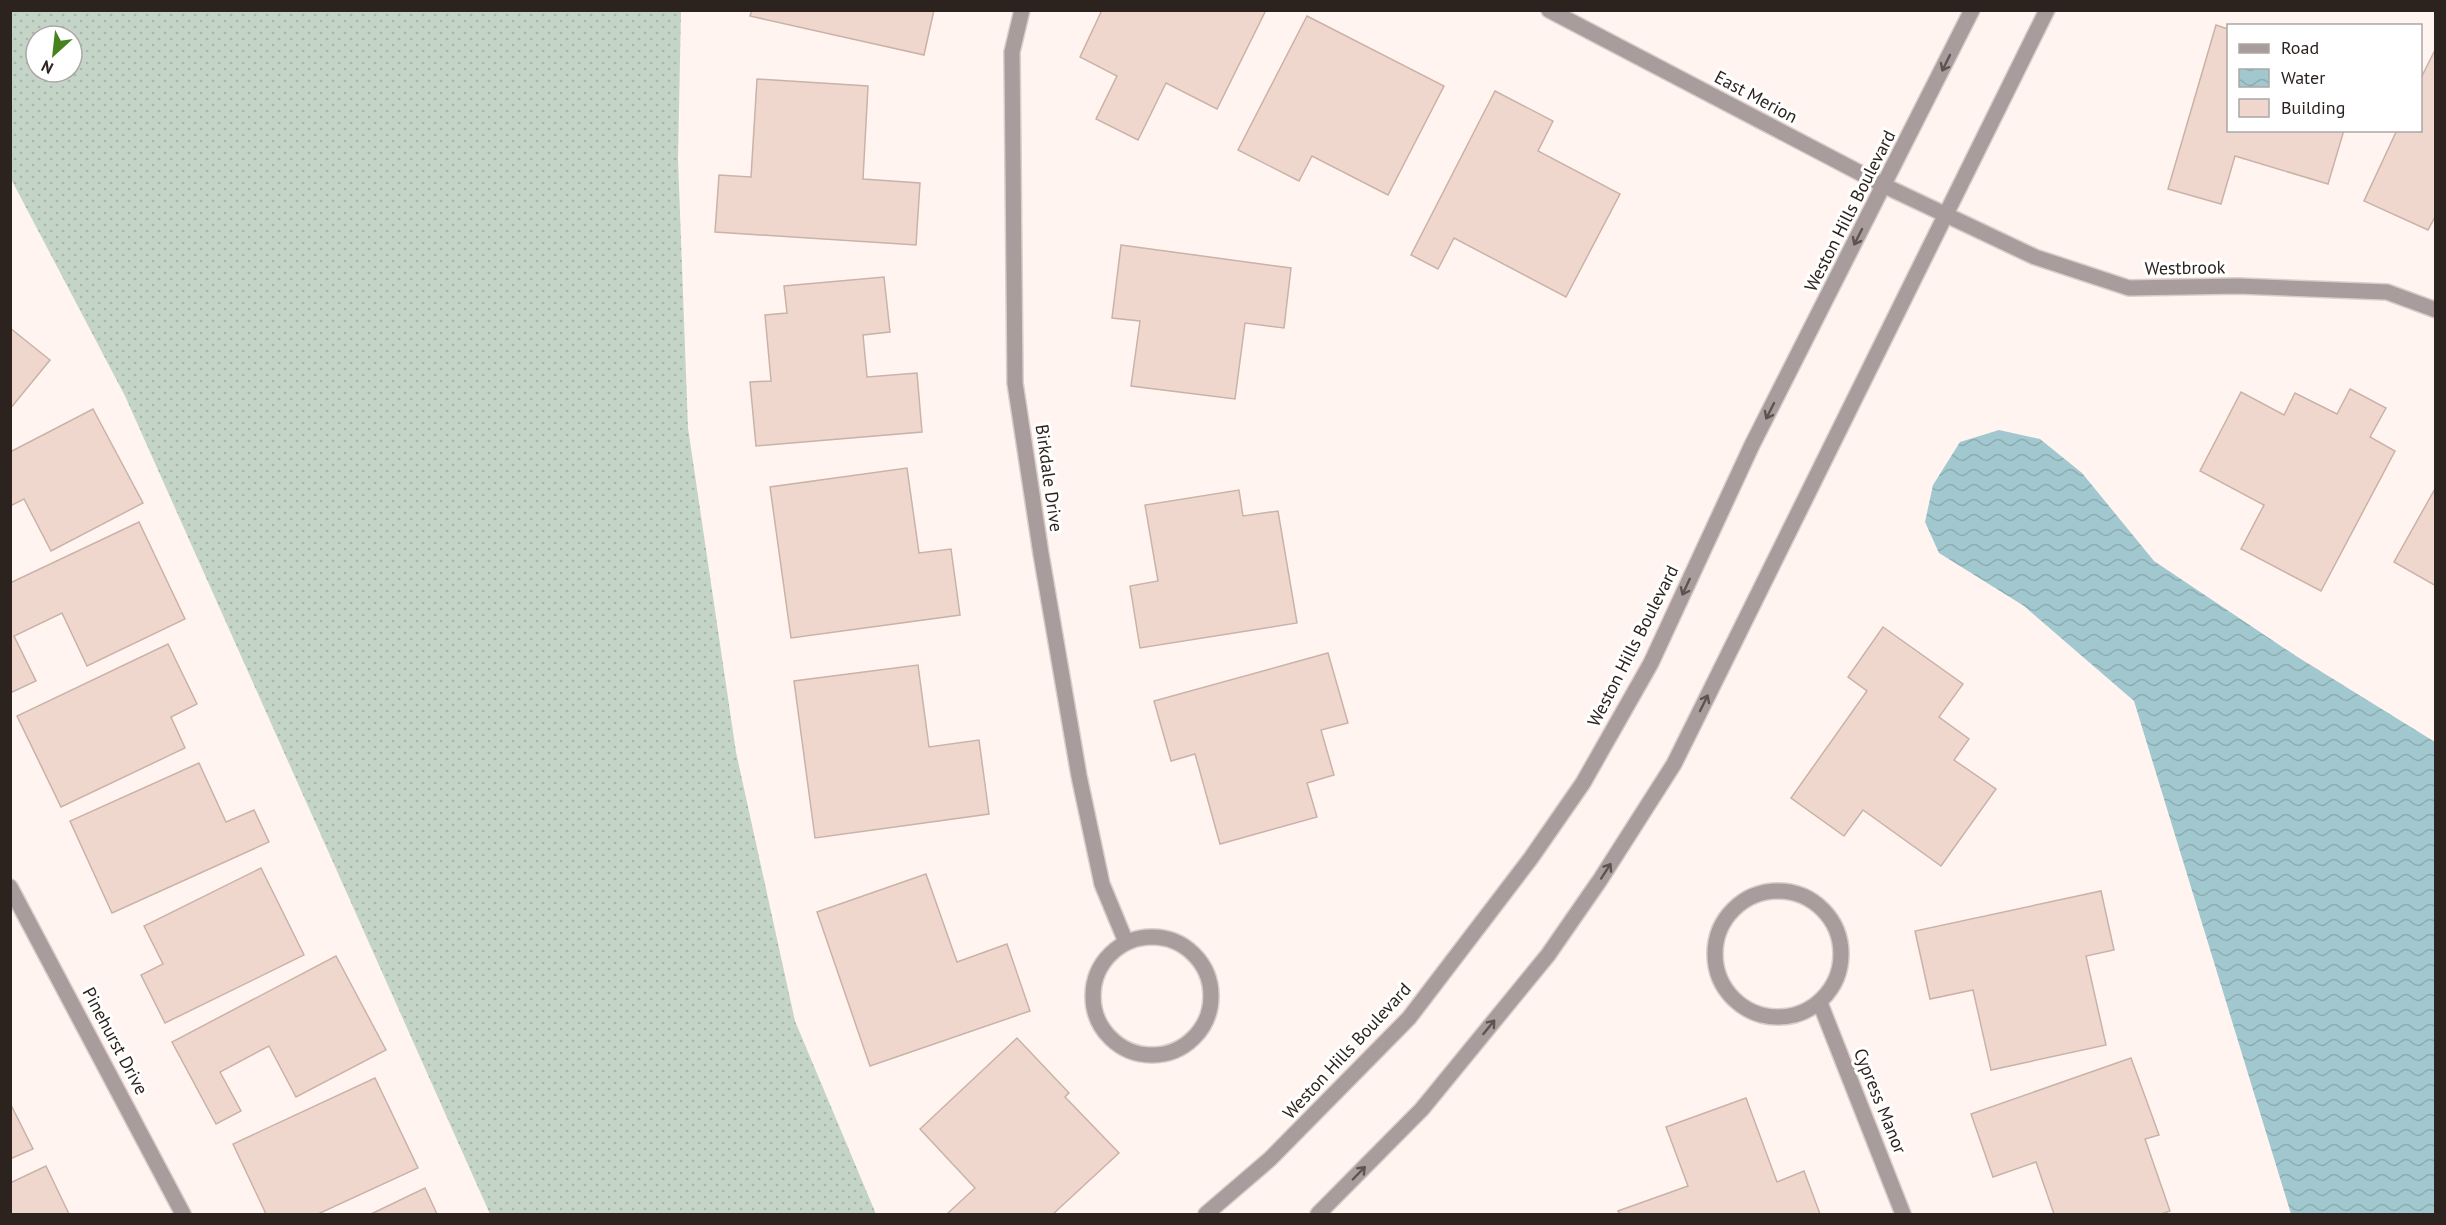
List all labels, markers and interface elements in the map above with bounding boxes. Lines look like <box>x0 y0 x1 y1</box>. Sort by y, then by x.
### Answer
north arrow <box>24 24 84 84</box>
legend <box>2227 24 2422 132</box>
text: Road <box>2281 36 2319 59</box>
one-way arrow <box>1939 54 1951 72</box>
text: N <box>38 56 56 79</box>
street label: East Merion <box>1711 65 1802 128</box>
text: Water <box>2281 66 2325 89</box>
text: Building <box>2281 96 2345 119</box>
street label: Weston Hills Boulevard <box>1799 126 1900 295</box>
one-way arrow <box>1852 228 1864 246</box>
street label: Westbrook <box>2144 255 2226 280</box>
one-way arrow <box>1764 402 1776 419</box>
street label: Birkdale Drive <box>1031 423 1068 533</box>
street label: Weston Hills Boulevard <box>1582 561 1683 730</box>
one-way arrow <box>1680 578 1692 596</box>
one-way arrow <box>1699 695 1710 713</box>
one-way arrow <box>1599 863 1612 880</box>
street label: Weston Hills Boulevard <box>1277 978 1416 1124</box>
street label: Pinehurst Drive <box>78 983 153 1098</box>
one-way arrow <box>1482 1019 1495 1035</box>
street label: Cypress Manor <box>1849 1045 1912 1157</box>
one-way arrow <box>1352 1165 1367 1180</box>

